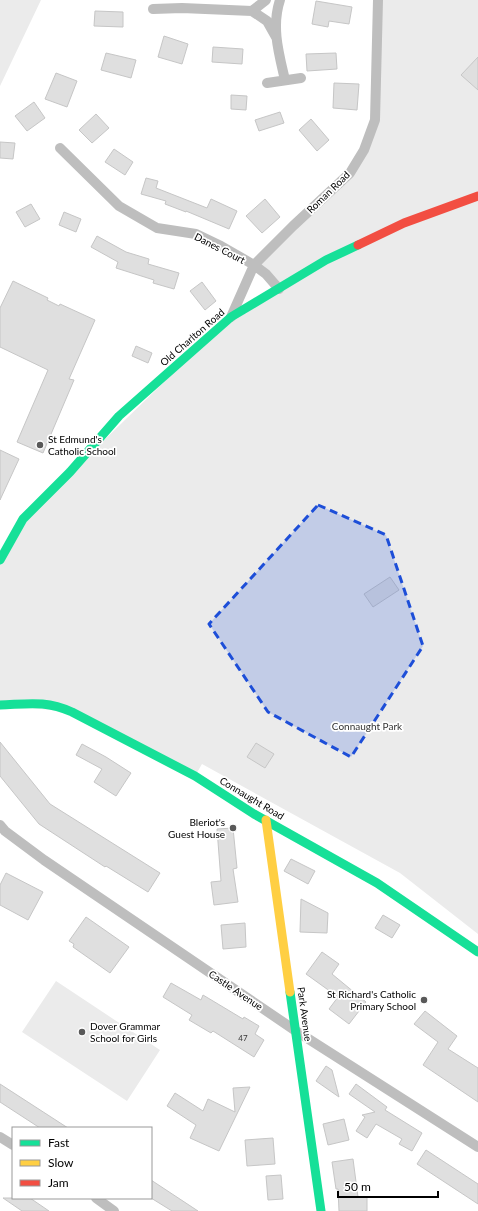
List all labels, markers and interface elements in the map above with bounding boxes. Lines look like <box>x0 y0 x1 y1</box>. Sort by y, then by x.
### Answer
street label: Roman Road <box>304 169 352 215</box>
street label: Danes Court <box>193 230 248 266</box>
street label: Old Charlton Road <box>157 306 227 368</box>
place label: St Edmund's Catholic School <box>48 433 116 457</box>
marker: St Edmund's Catholic School <box>35 440 45 450</box>
park label: Connaught Park <box>332 720 403 732</box>
street label: Connaught Road <box>218 774 286 822</box>
place label: Bleriot's Guest House <box>168 816 225 840</box>
marker: Bleriot's Guest House <box>228 823 238 833</box>
street label: Castle Avenue <box>207 968 265 1012</box>
street label: Park Avenue <box>295 986 315 1042</box>
place label: St Richard's Catholic Primary School <box>327 988 416 1012</box>
marker: St Richard's Catholic Primary School <box>419 995 429 1005</box>
place label: Dover Grammar School for Girls <box>90 1020 161 1044</box>
marker: Dover Grammar School for Girls <box>77 1027 87 1037</box>
house number: 47 <box>238 1033 248 1043</box>
legend <box>12 1127 152 1199</box>
text: Fast <box>48 1135 70 1150</box>
text: Slow <box>48 1155 74 1170</box>
scale bar <box>338 1173 438 1199</box>
text: Jam <box>48 1175 69 1190</box>
text: 50 m <box>344 1179 371 1194</box>

